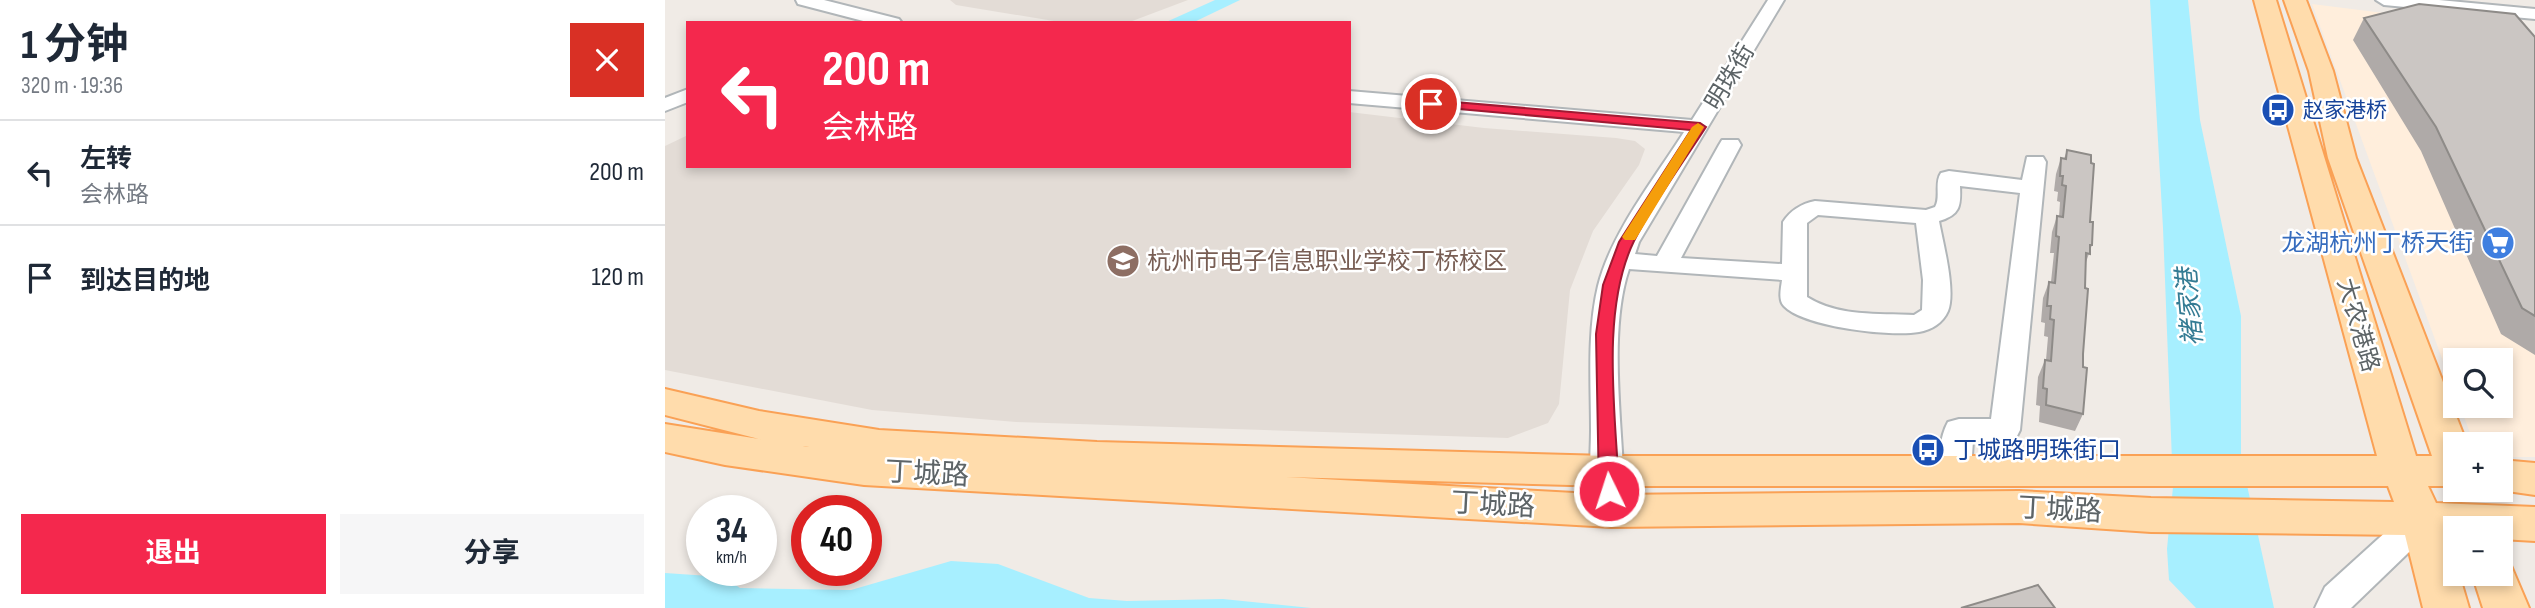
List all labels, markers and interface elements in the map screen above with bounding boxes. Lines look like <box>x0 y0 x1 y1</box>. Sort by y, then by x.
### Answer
text: 1 分钟 <box>21 20 128 71</box>
button: close <box>570 23 644 97</box>
street label: 明珠街 <box>1699 39 1761 115</box>
text: 200 m <box>822 41 930 100</box>
icon: left <box>707 49 798 140</box>
text: 320 m · 19:36 <box>21 72 123 100</box>
pin <box>1401 74 1461 134</box>
icon: arrive <box>1412 85 1450 123</box>
bus stop icon: 赵家港桥 <box>2259 91 2297 129</box>
place label: 赵家港桥 <box>2303 98 2387 123</box>
text: 会林路 <box>822 109 918 148</box>
text: 左转 <box>80 144 132 175</box>
icon: left <box>21 154 59 192</box>
text: 200 m <box>589 157 644 188</box>
text: 会林路 <box>80 181 149 209</box>
supermarket icon: 龙湖杭州丁桥天街 <box>2479 224 2517 262</box>
place label: 龙湖杭州丁桥天街 <box>2281 229 2473 258</box>
school or university icon: 杭州市电子信息职业学校丁桥校区 <box>1104 242 1142 280</box>
place label: 杭州市电子信息职业学校丁桥校区 <box>1147 247 1507 276</box>
icon: arrive <box>21 259 59 297</box>
text: 120 m <box>591 262 644 293</box>
water label: 褚家港 <box>2172 263 2210 347</box>
text: 到达目的地 <box>80 266 210 297</box>
street label: 大农港路 <box>2331 275 2385 375</box>
map controls <box>2443 348 2513 586</box>
button: search <box>2443 348 2513 418</box>
bus stop icon: 丁城路明珠街口 <box>1909 431 1947 469</box>
button: + <box>2443 432 2513 502</box>
place label: 丁城路明珠街口 <box>1953 436 2121 465</box>
position arrow <box>1572 454 1646 528</box>
street label: 丁城路 <box>884 455 970 493</box>
street label: 丁城路 <box>1450 486 1536 524</box>
street label: 丁城路 <box>2017 491 2103 529</box>
speed limit sign: 40 <box>791 495 882 586</box>
text: 34 <box>716 510 748 553</box>
button: 退出 <box>21 514 326 594</box>
button: 分享 <box>340 514 644 594</box>
button: − <box>2443 516 2513 586</box>
text: km/h <box>716 547 747 568</box>

